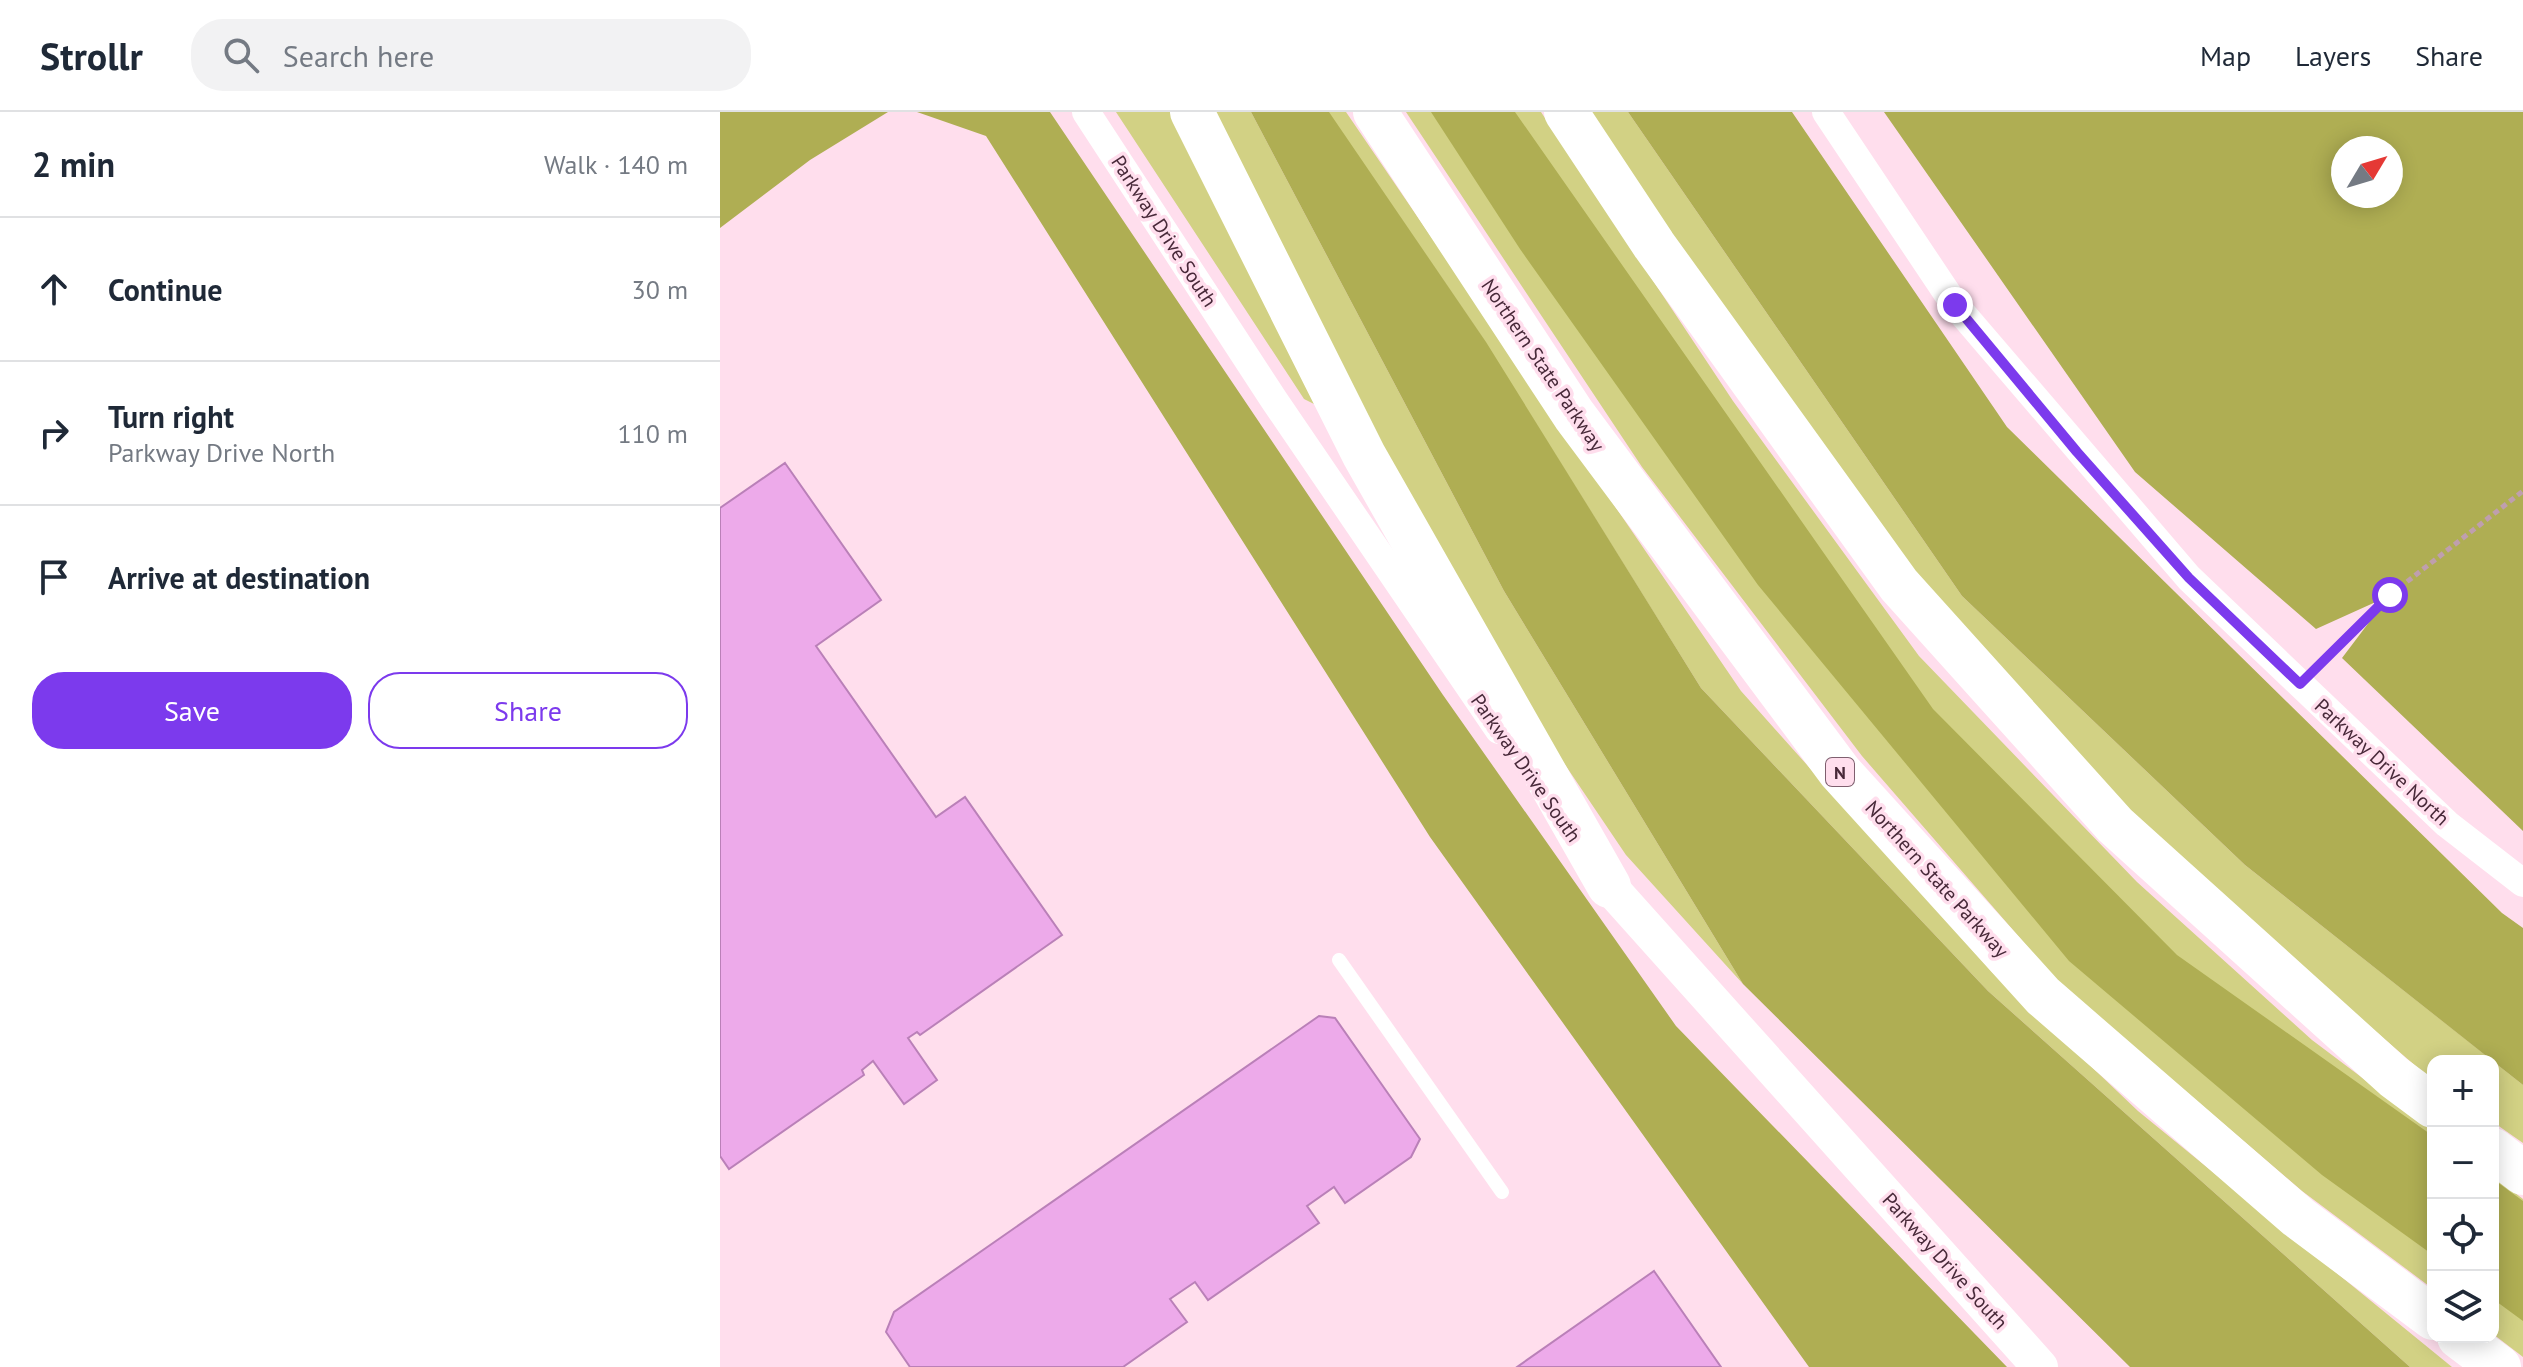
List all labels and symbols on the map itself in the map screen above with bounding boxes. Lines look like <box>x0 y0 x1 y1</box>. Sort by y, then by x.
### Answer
north arrow <box>2331 136 2403 208</box>
street label: Parkway Drive South <box>1105 150 1223 312</box>
street label: Northern State Parkway <box>1476 274 1611 457</box>
route end <box>1937 287 1973 323</box>
route start <box>2372 577 2408 613</box>
street label: Parkway Drive South <box>1465 689 1587 847</box>
street label: Parkway Drive North <box>2309 693 2455 831</box>
road number: N <box>1826 758 1854 786</box>
street label: Northern State Parkway <box>1860 795 2015 963</box>
street label: Parkway Drive South <box>1877 1187 2013 1335</box>

